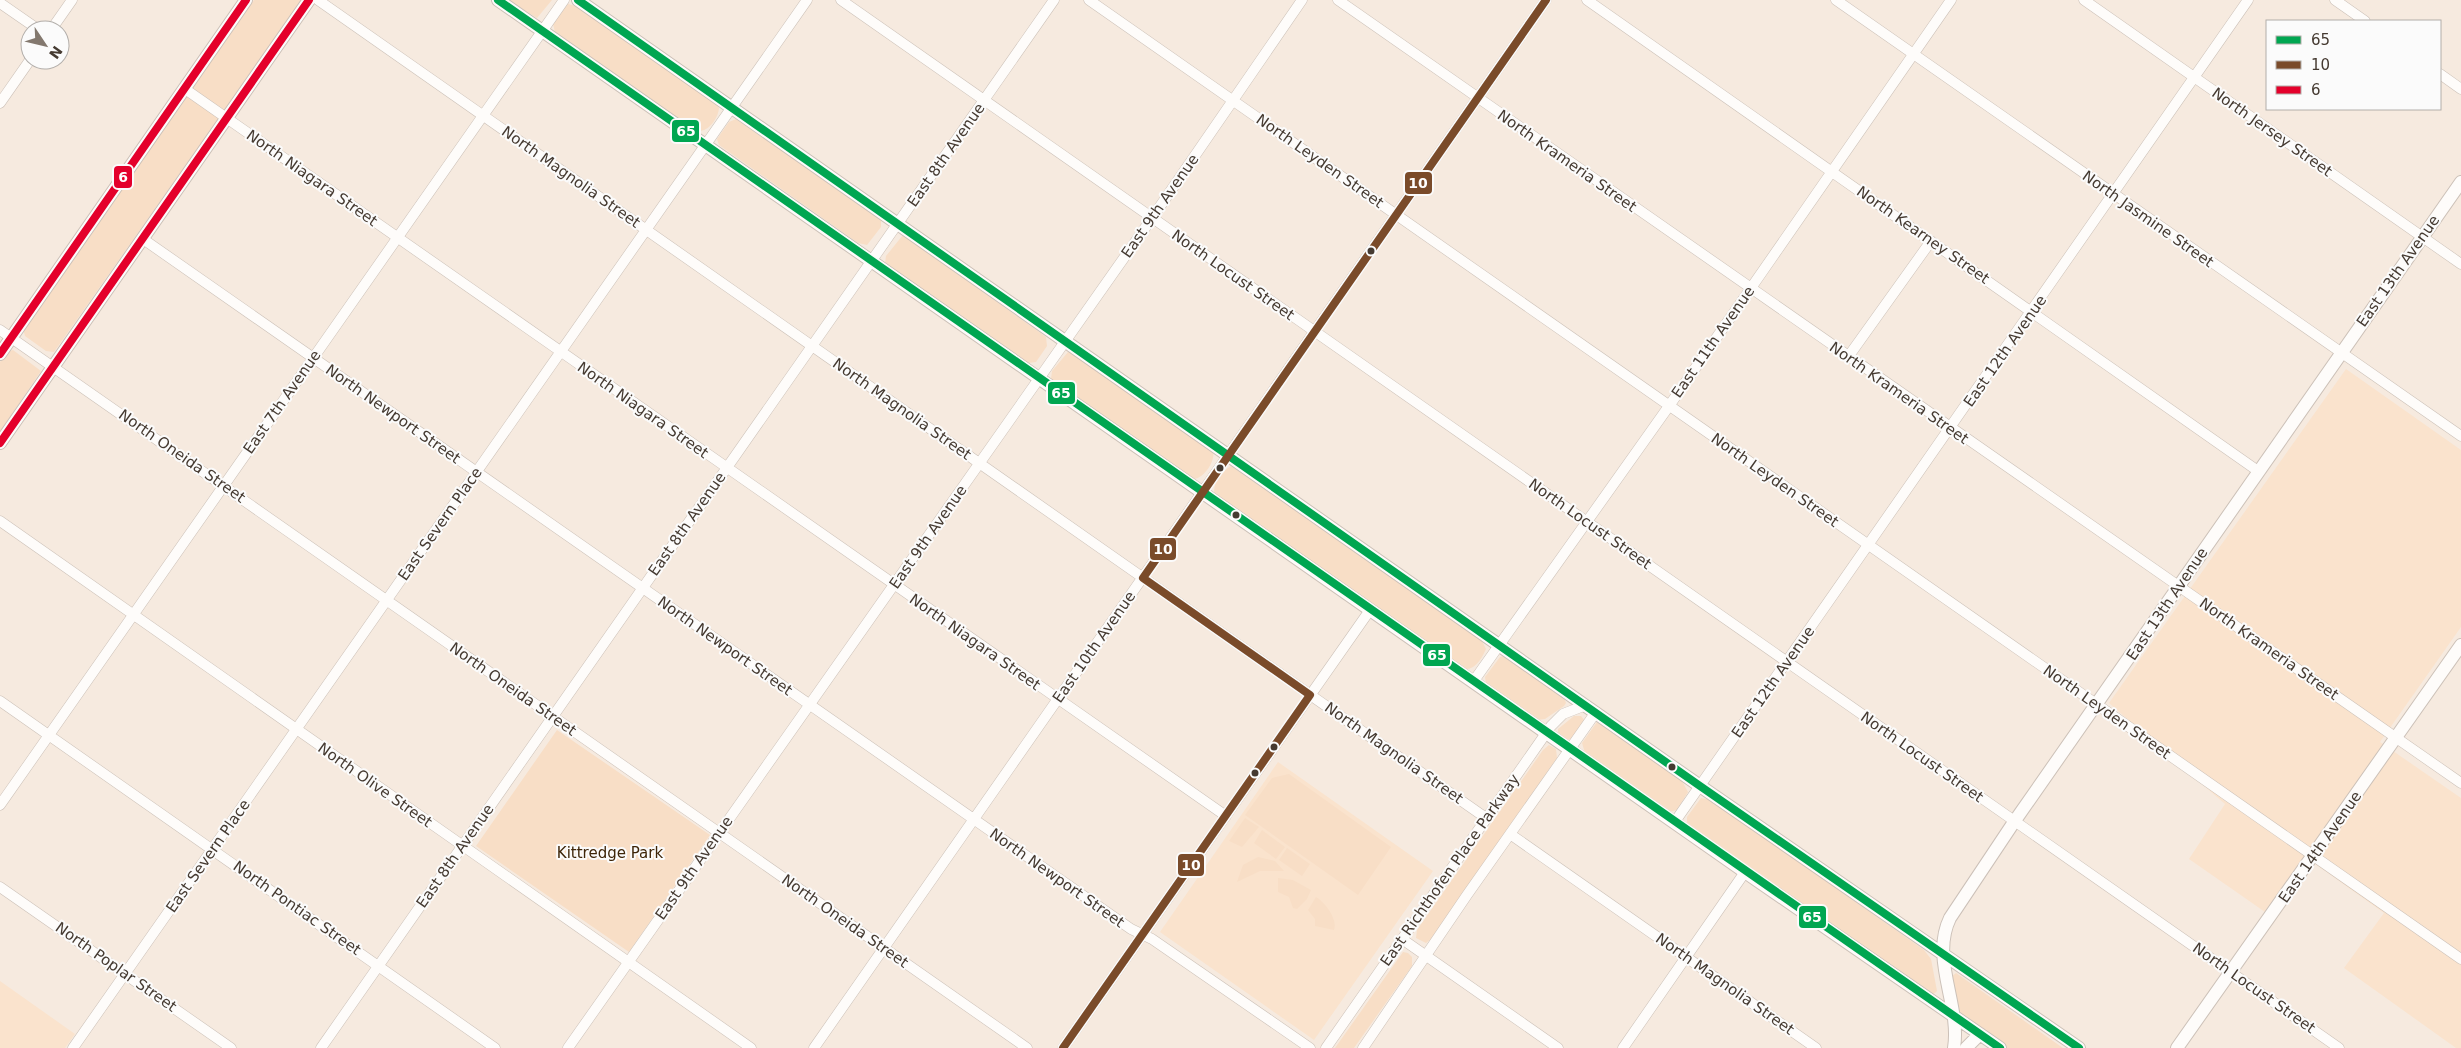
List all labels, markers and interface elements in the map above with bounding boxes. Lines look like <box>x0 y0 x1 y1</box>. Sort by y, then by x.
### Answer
north arrow <box>20 20 70 70</box>
legend <box>2266 20 2441 110</box>
text: 65 <box>2311 31 2330 49</box>
text: N <box>46 43 66 62</box>
text: 10 <box>2311 56 2330 74</box>
text: 6 <box>2311 81 2321 99</box>
street label: North Jersey Street <box>2208 84 2336 180</box>
street label: East 8th Avenue <box>903 100 989 210</box>
street label: North Krameria Street <box>1494 106 1640 216</box>
street label: North Leyden Street <box>1253 110 1387 212</box>
line badge: 65 <box>671 119 700 143</box>
street label: North Magnolia Street <box>498 122 644 232</box>
text: 65 <box>676 123 696 139</box>
street label: North Niagara Street <box>243 126 381 230</box>
street label: East 9th Avenue <box>1117 151 1203 261</box>
line badge: 6 <box>113 165 133 189</box>
street label: North Jasmine Street <box>2079 167 2217 271</box>
text: 6 <box>118 169 128 185</box>
line badge: 10 <box>1404 171 1433 195</box>
text: 10 <box>1408 175 1428 191</box>
street label: North Kearney Street <box>1853 182 1993 288</box>
street label: East 13th Avenue <box>2353 212 2443 330</box>
street label: North Locust Street <box>1168 226 1298 324</box>
unlabelled marker <box>1366 246 1376 256</box>
street label: East 11th Avenue <box>1668 283 1758 401</box>
street label: East 12th Avenue <box>1960 292 2050 410</box>
street label: North Krameria Street <box>1826 338 1972 448</box>
street label: East 7th Avenue <box>239 347 325 457</box>
street label: North Magnolia Street <box>829 354 975 464</box>
street label: North Niagara Street <box>574 358 712 462</box>
street label: North Newport Street <box>322 361 464 467</box>
line badge: 65 <box>1047 381 1076 405</box>
text: 65 <box>1051 385 1071 401</box>
street label: North Oneida Street <box>115 405 249 507</box>
street label: North Leyden Street <box>1708 429 1842 531</box>
unlabelled marker <box>1215 463 1225 473</box>
street label: East Severn Place <box>394 464 486 584</box>
street label: East 8th Avenue <box>644 469 730 579</box>
street label: North Locust Street <box>1525 475 1655 573</box>
street label: East 9th Avenue <box>885 482 971 592</box>
unlabelled marker <box>1231 510 1241 520</box>
line badge: 10 <box>1149 537 1177 561</box>
text: 10 <box>1153 541 1173 557</box>
street label: East 13th Avenue <box>2123 544 2211 664</box>
street label: East 10th Avenue <box>1049 588 1139 706</box>
street label: North Niagara Street <box>906 590 1044 694</box>
street label: North Newport Street <box>654 593 796 699</box>
street label: North Krameria Street <box>2196 594 2342 704</box>
street label: East 12th Avenue <box>1728 623 1818 741</box>
street label: North Oneida Street <box>446 638 580 740</box>
line badge: 65 <box>1422 643 1451 667</box>
text: 65 <box>1427 647 1447 663</box>
street label: North Leyden Street <box>2040 661 2174 763</box>
street label: North Magnolia Street <box>1321 698 1467 808</box>
street label: North Locust Street <box>1857 708 1987 806</box>
street label: North Olive Street <box>314 739 436 831</box>
unlabelled marker <box>1269 742 1279 752</box>
unlabelled marker <box>1667 762 1677 772</box>
unlabelled marker <box>1250 768 1260 778</box>
street label: East Richthofen Place Parkway <box>1377 770 1523 969</box>
street label: East 14th Avenue <box>2275 788 2365 906</box>
street label: East Severn Place <box>162 796 254 916</box>
street label: East 8th Avenue <box>412 801 498 911</box>
street label: East 9th Avenue <box>651 813 737 923</box>
street label: North Newport Street <box>986 825 1128 931</box>
park label: Kittredge Park <box>557 844 663 862</box>
line badge: 10 <box>1177 853 1205 877</box>
street label: North Pontiac Street <box>230 857 364 959</box>
text: 10 <box>1181 857 1201 873</box>
street label: North Oneida Street <box>778 870 912 972</box>
line badge: 65 <box>1798 905 1827 929</box>
text: 65 <box>1802 909 1822 925</box>
street label: North Poplar Street <box>52 918 180 1016</box>
street label: North Magnolia Street <box>1652 929 1798 1039</box>
street label: North Locust Street <box>2189 939 2319 1037</box>

